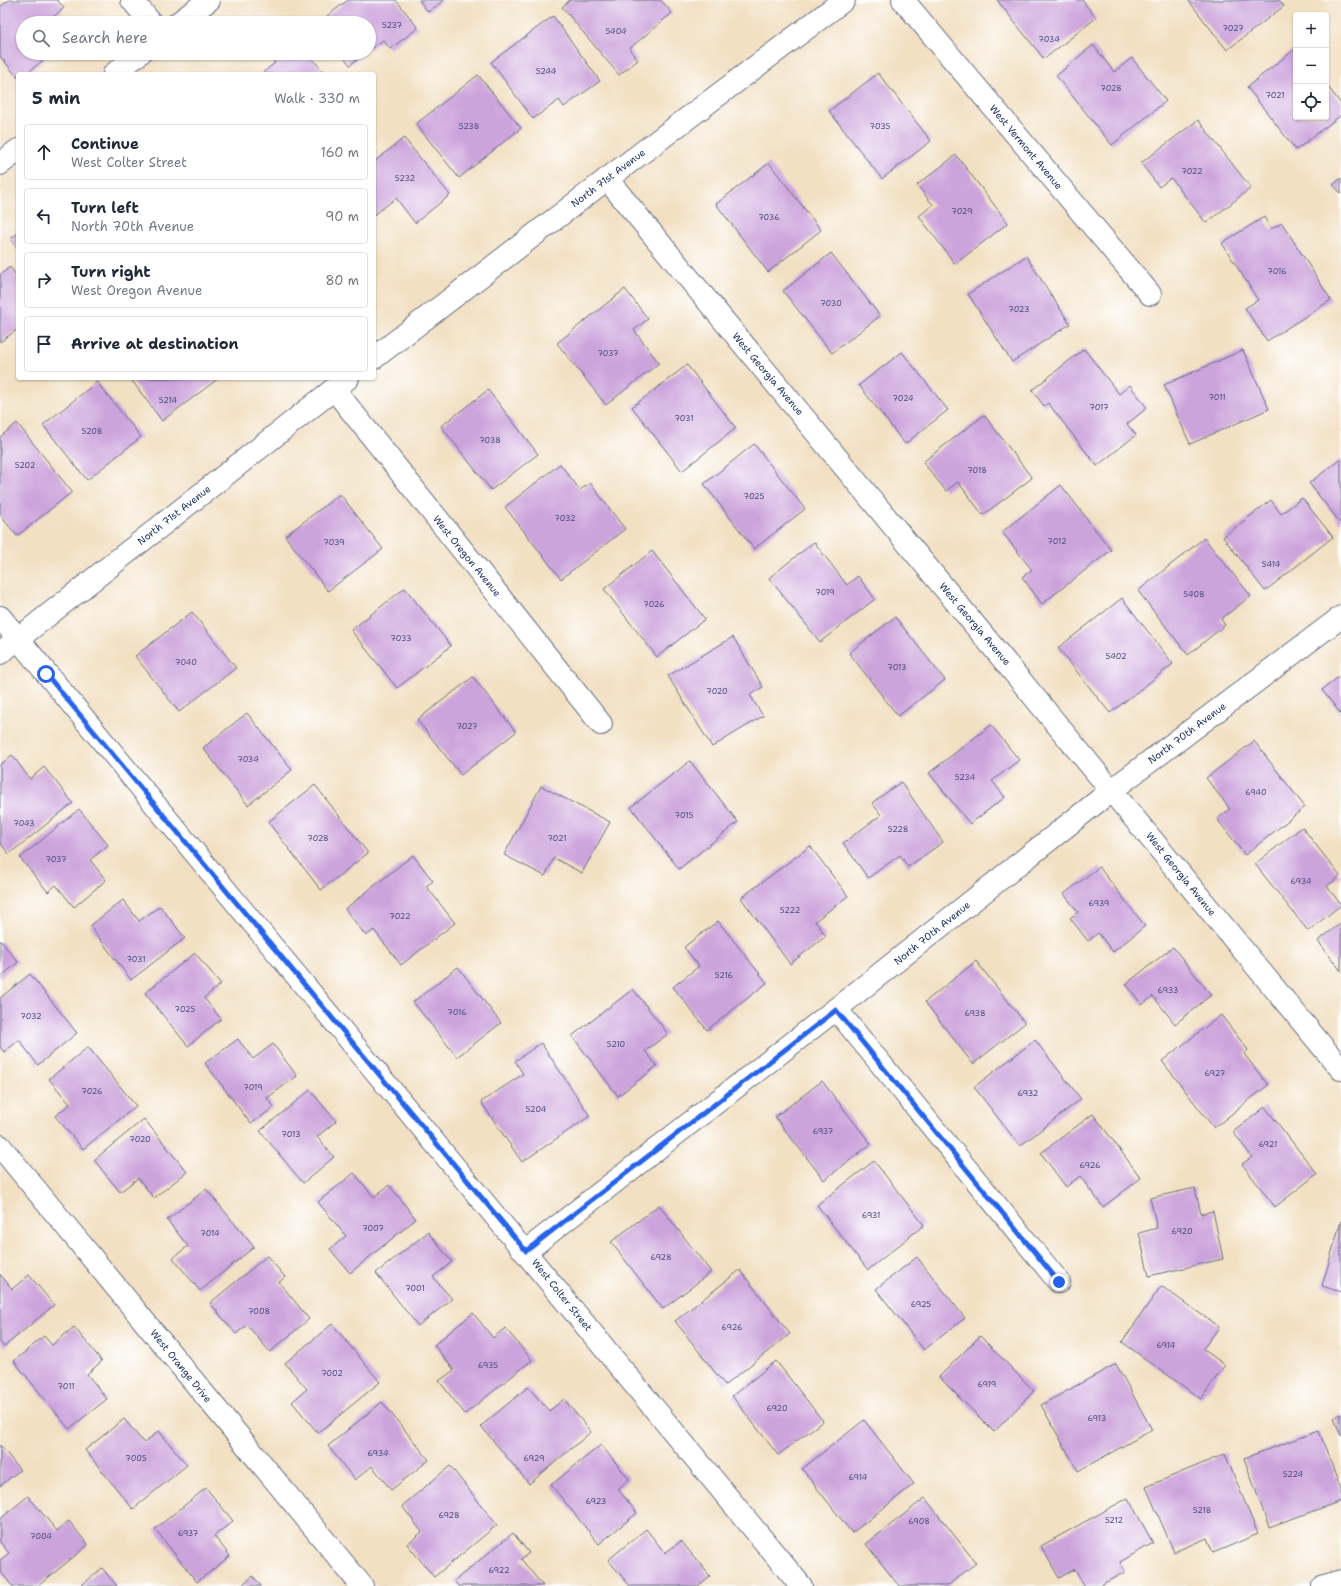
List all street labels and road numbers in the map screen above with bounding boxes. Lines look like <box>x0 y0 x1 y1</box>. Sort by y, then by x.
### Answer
street label: West Vermont Avenue <box>987 102 1066 192</box>
street label: North 71st Avenue <box>568 146 648 210</box>
street label: West Georgia Avenue <box>730 330 807 418</box>
street label: North 71st Avenue <box>135 482 214 548</box>
street label: West Oregon Avenue <box>430 513 504 600</box>
street label: West Georgia Avenue <box>937 580 1014 668</box>
street label: North 70th Avenue <box>1145 699 1229 767</box>
street label: West Georgia Avenue <box>1143 829 1219 919</box>
street label: North 70th Avenue <box>891 898 973 968</box>
street label: West Colter Street <box>529 1256 595 1334</box>
street label: West Orange Drive <box>147 1327 215 1405</box>

